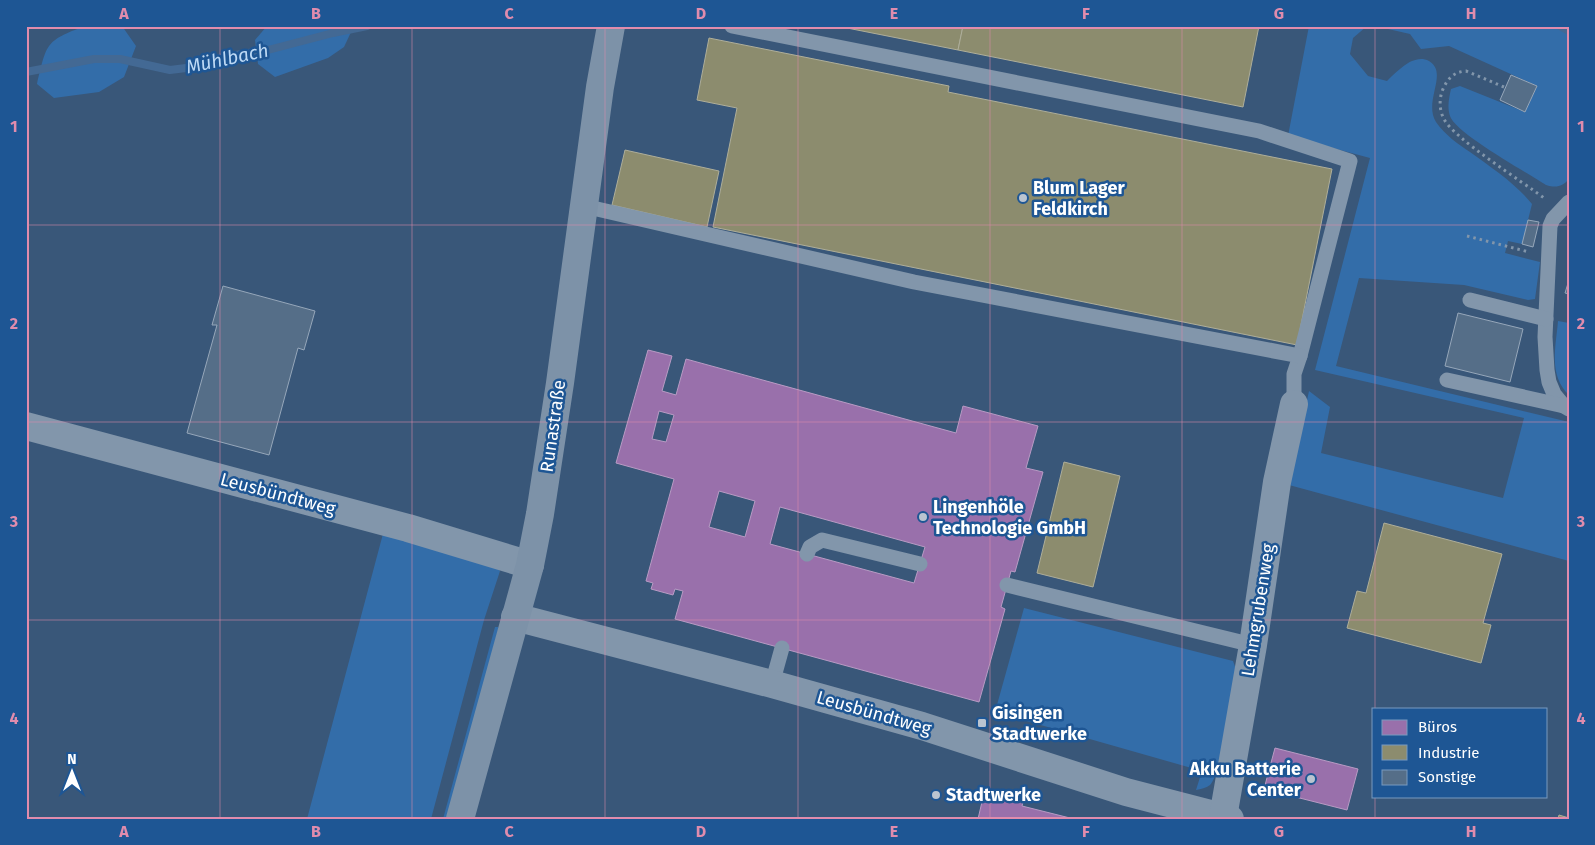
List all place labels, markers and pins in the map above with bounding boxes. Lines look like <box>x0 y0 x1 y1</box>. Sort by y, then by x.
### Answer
place label: Blum Lager Feldkirch <box>1033 177 1125 220</box>
marker: Blum Lager Feldkirch <box>1017 192 1029 204</box>
place label: Lingenhöle Technologie GmbH <box>933 496 1086 539</box>
marker: Lingenhöle Technologie GmbH <box>917 511 929 523</box>
place label: Gisingen Stadtwerke <box>992 702 1087 745</box>
marker: Gisingen Stadtwerke <box>976 717 988 729</box>
place label: Akku Batterie Center <box>1188 758 1302 801</box>
marker: Akku Batterie Center <box>1305 773 1317 785</box>
place label: Stadtwerke <box>946 784 1041 806</box>
marker: Stadtwerke <box>930 789 942 801</box>

